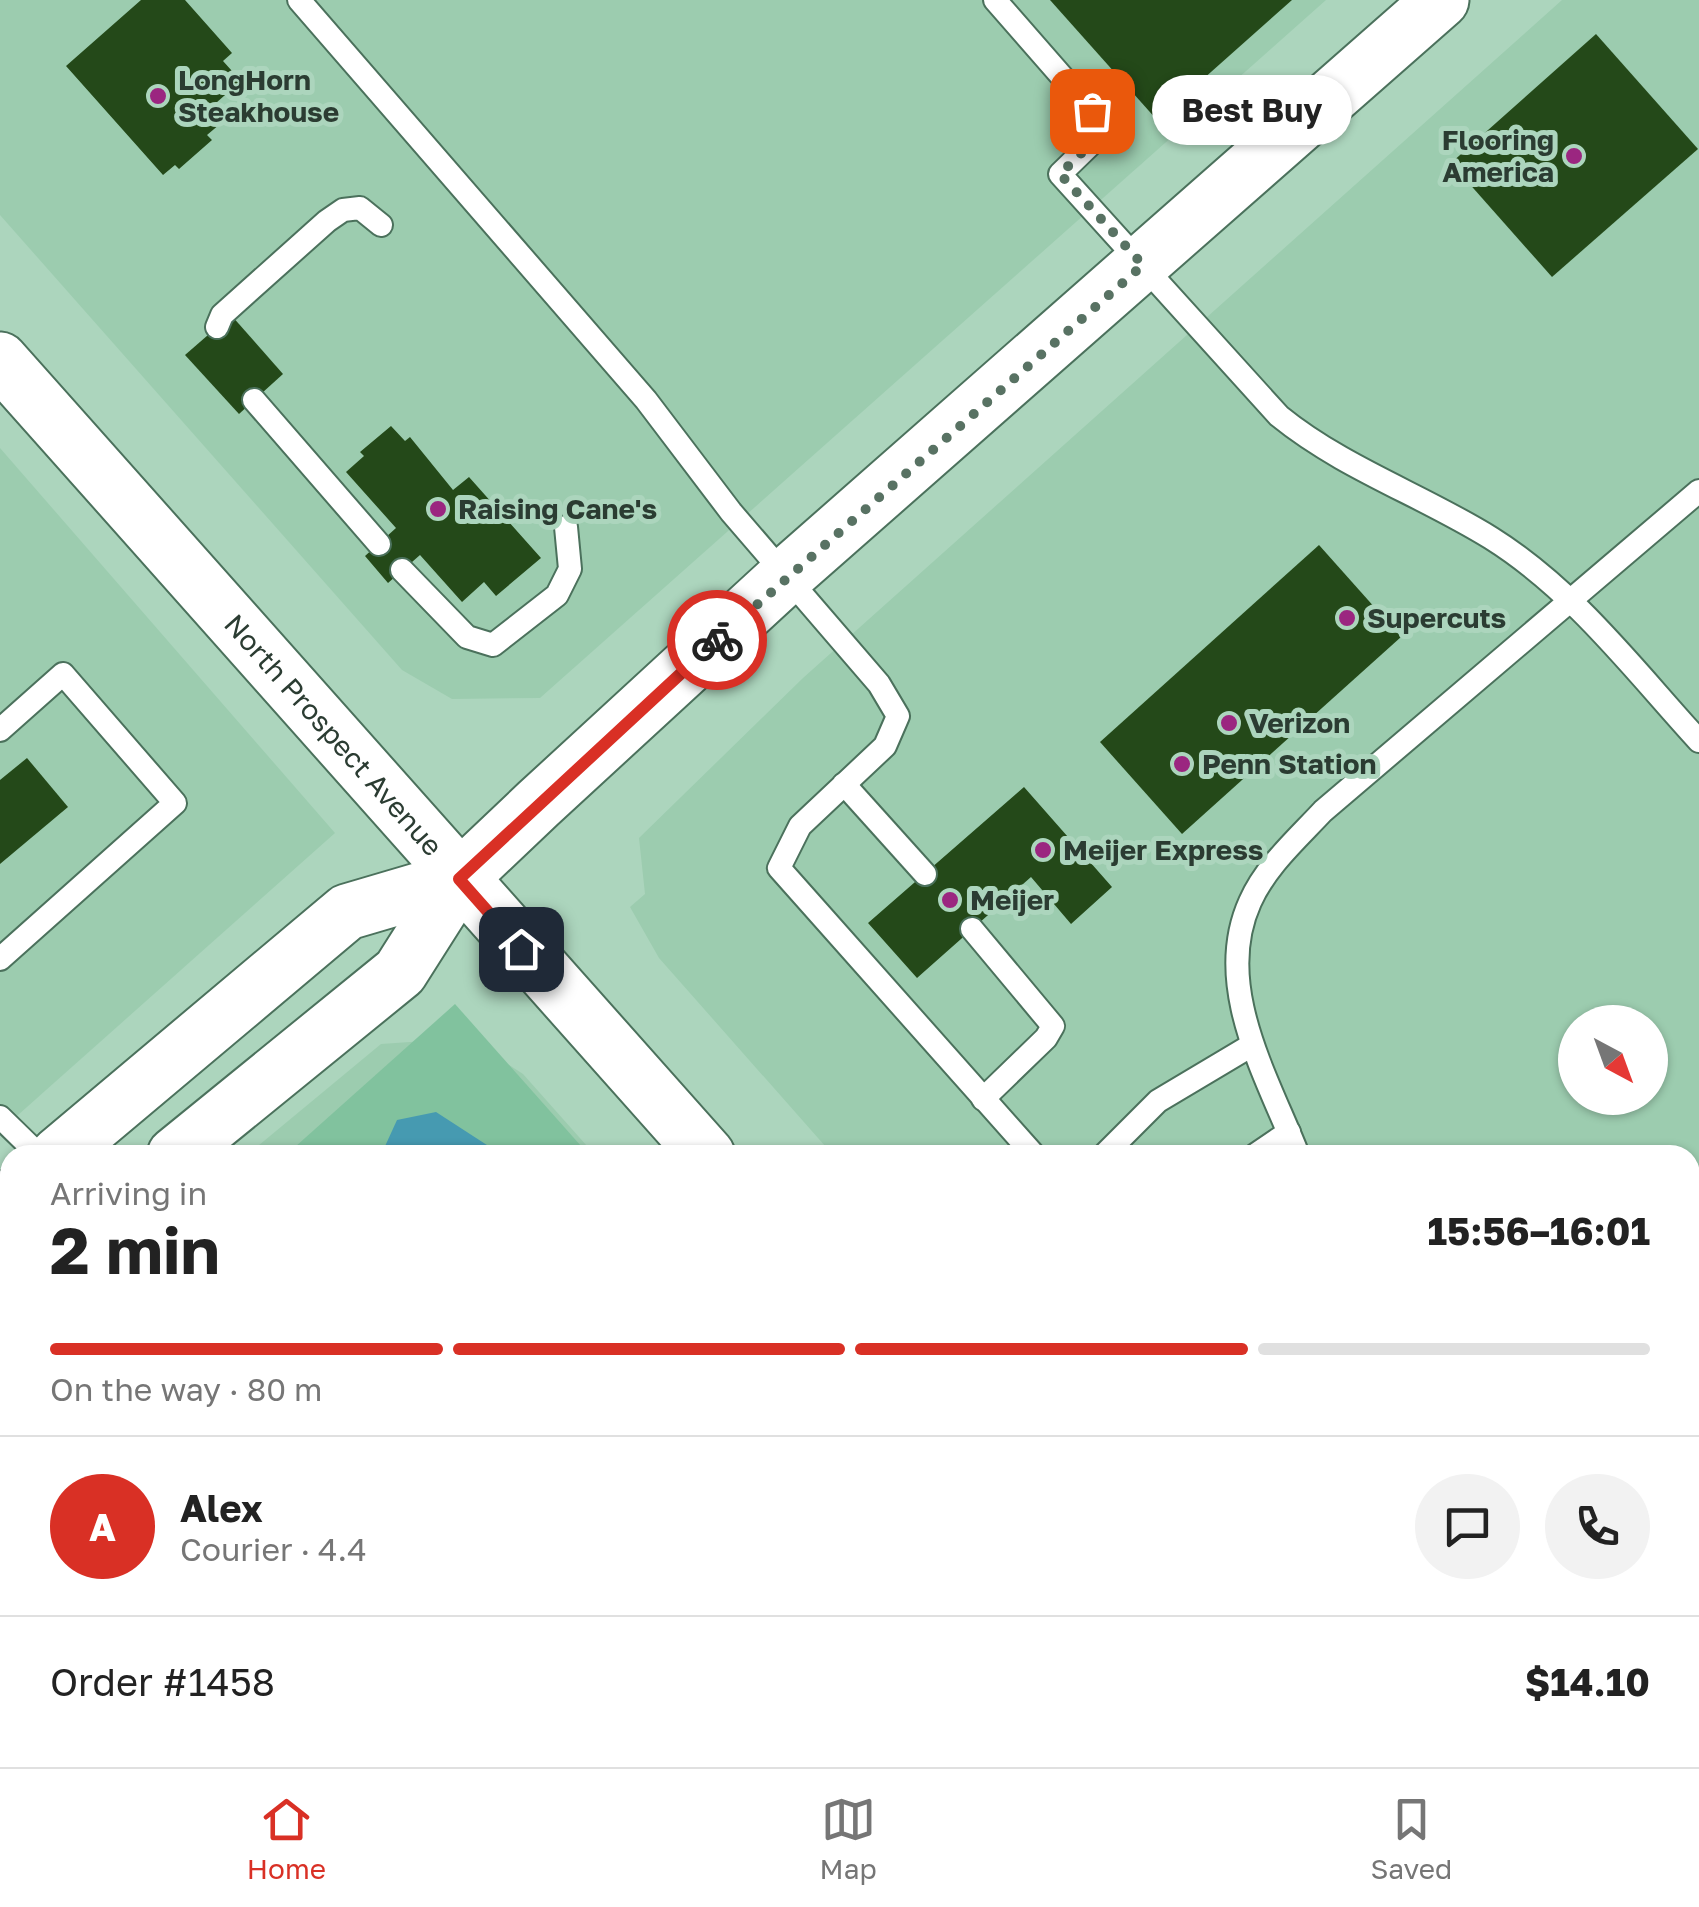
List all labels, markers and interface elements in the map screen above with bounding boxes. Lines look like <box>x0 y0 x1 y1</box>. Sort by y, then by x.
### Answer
place label: LongHorn Steakhouse <box>178 63 339 128</box>
pin <box>1050 69 1135 154</box>
callout: Best Buy <box>1152 76 1352 146</box>
icon: bag <box>1065 84 1120 139</box>
marker: LongHorn Steakhouse <box>147 85 169 107</box>
text: Best Buy <box>1182 91 1322 129</box>
place label: Flooring America <box>1442 123 1554 188</box>
marker: Flooring America <box>1563 145 1585 167</box>
place label: Raising Cane's <box>458 492 657 525</box>
marker: Raising Cane's <box>427 498 449 520</box>
courier <box>667 590 767 690</box>
place label: Supercuts <box>1367 601 1506 634</box>
street label: North Prospect Avenue <box>218 607 450 862</box>
marker: Supercuts <box>1336 607 1358 629</box>
icon: bike <box>690 613 745 668</box>
place label: Verizon <box>1249 706 1350 739</box>
marker: Verizon <box>1218 712 1240 734</box>
place label: Penn Station <box>1202 747 1376 780</box>
marker: Penn Station <box>1171 753 1193 775</box>
place label: Meijer Express <box>1063 833 1264 866</box>
marker: Meijer Express <box>1032 839 1054 861</box>
place label: Meijer <box>970 883 1054 916</box>
marker: Meijer <box>939 889 961 911</box>
pin <box>479 907 564 992</box>
icon: home <box>494 922 549 977</box>
north arrow <box>1558 1005 1668 1115</box>
map controls <box>1558 1005 1668 1115</box>
text: Arriving in <box>50 1174 207 1212</box>
text: 15:56–16:01 <box>1428 1208 1650 1253</box>
text: 2 min <box>50 1210 220 1288</box>
text: On the way · 80 m <box>50 1370 322 1408</box>
button: chat <box>1415 1474 1520 1579</box>
button: phone <box>1545 1474 1650 1579</box>
text: Alex <box>180 1485 263 1530</box>
text: A <box>89 1504 116 1549</box>
text: Courier · 4.4 <box>180 1530 367 1568</box>
text: Order #1458 <box>50 1659 275 1704</box>
text: $14.10 <box>1525 1659 1650 1704</box>
tab: Home <box>247 1792 326 1885</box>
tab: Map <box>820 1792 877 1885</box>
tab: Saved <box>1370 1792 1452 1885</box>

